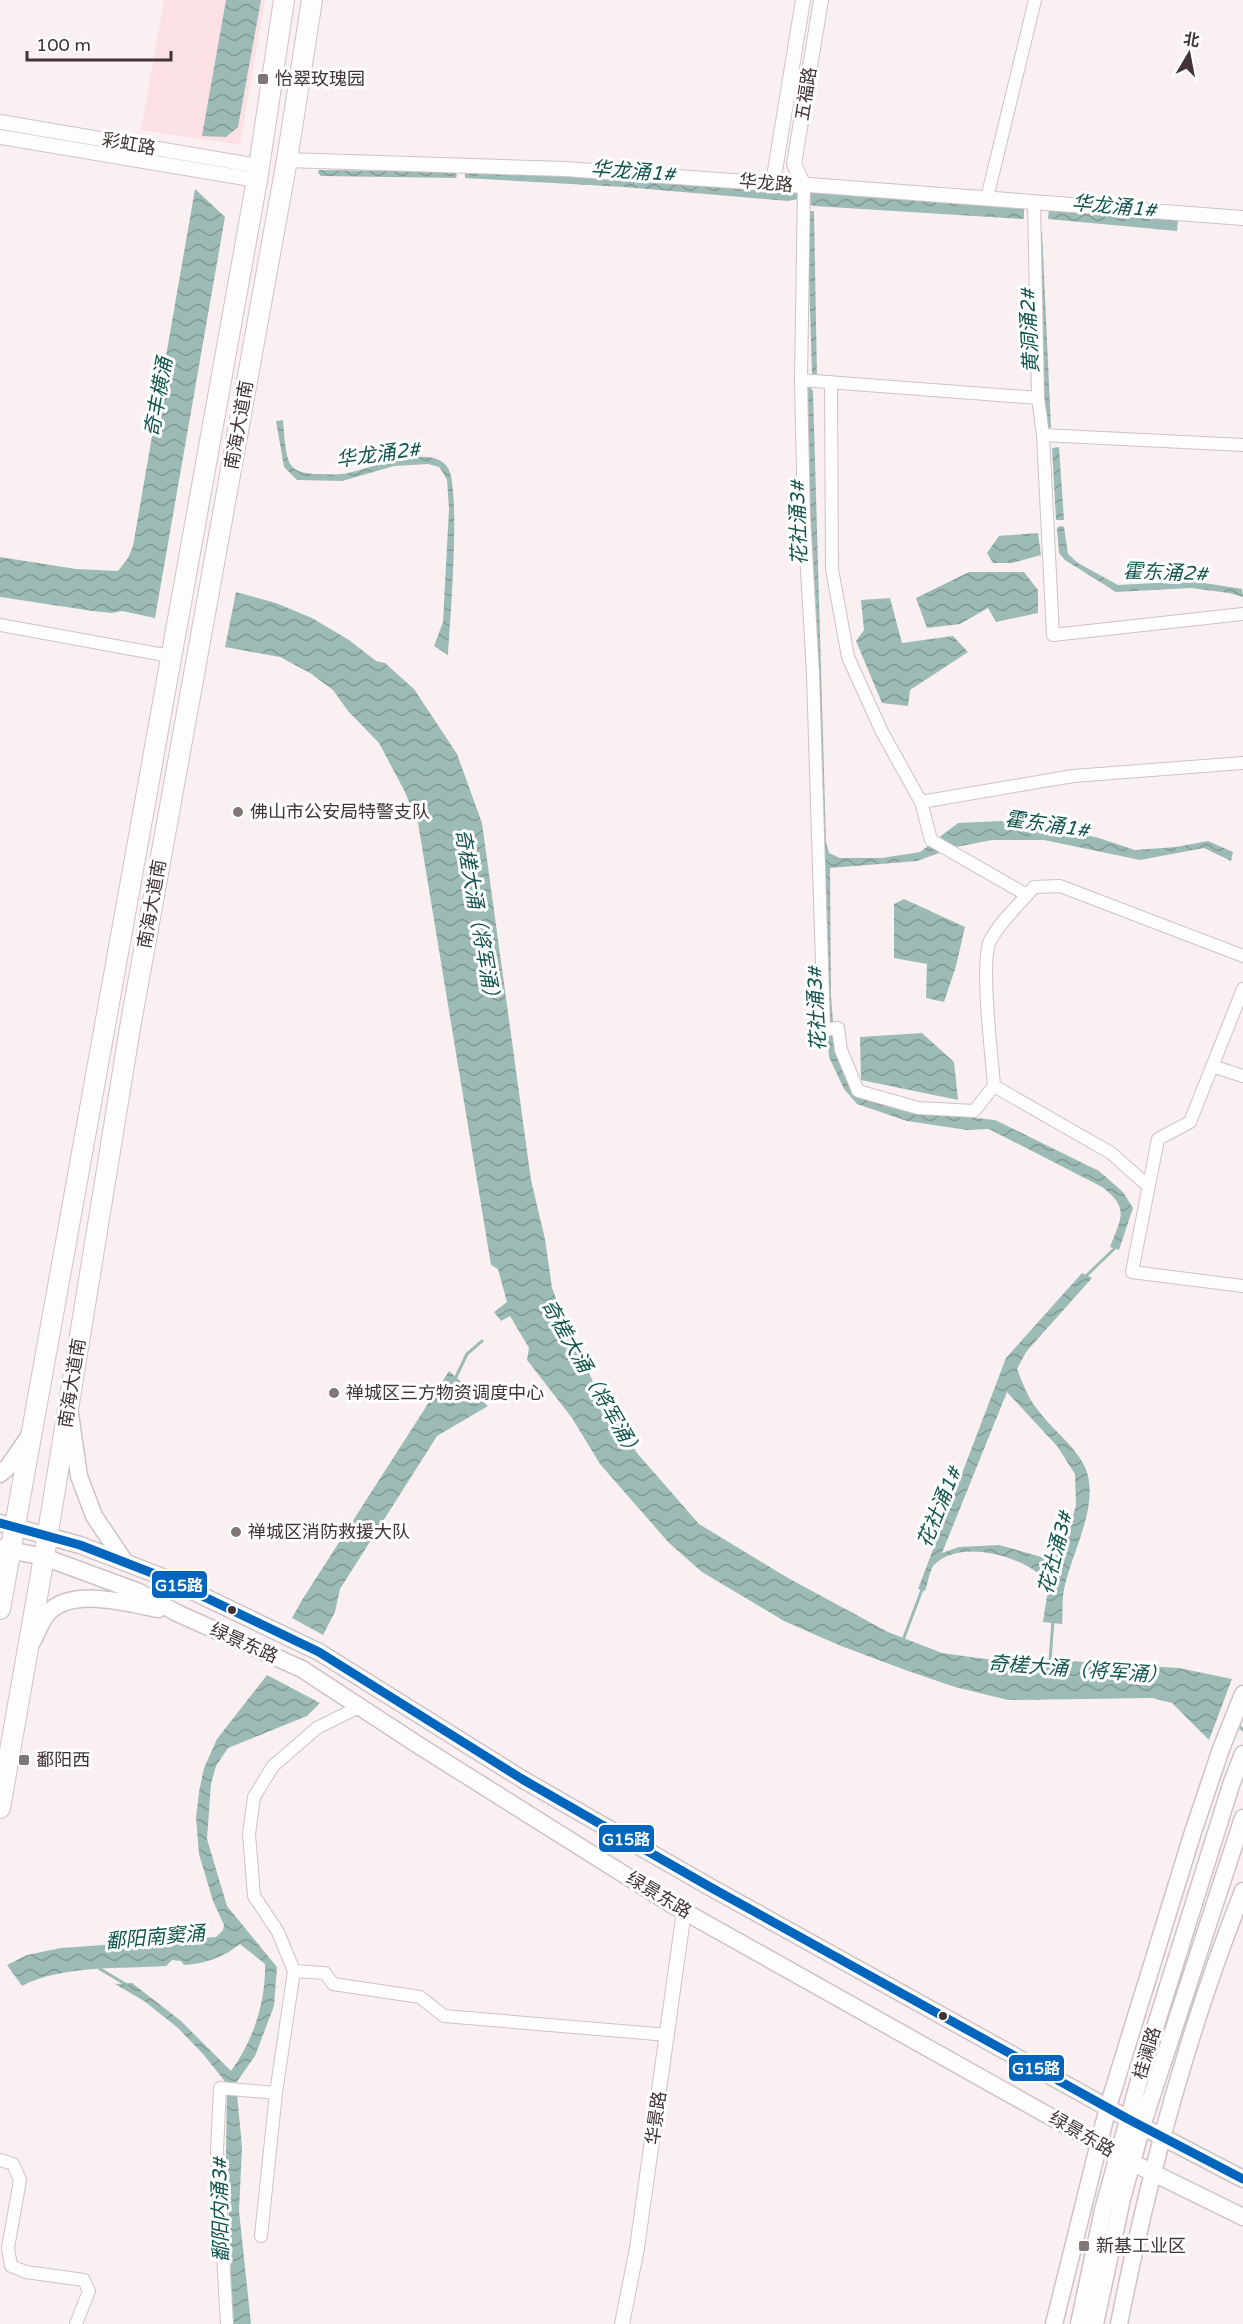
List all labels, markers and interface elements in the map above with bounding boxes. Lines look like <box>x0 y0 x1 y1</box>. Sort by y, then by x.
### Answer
scale bar <box>27 24 171 62</box>
north arrow <box>1159 24 1219 84</box>
text: 北 <box>1182 29 1201 51</box>
text: 100 m <box>36 34 91 56</box>
street label: 五福路 <box>791 66 821 122</box>
place label: 怡翠玫瑰园 <box>275 68 365 90</box>
marker: 怡翠玫瑰园 <box>256 72 270 86</box>
street label: 彩虹路 <box>101 128 157 160</box>
water label: 华龙涌1# <box>590 157 678 187</box>
street label: 华龙路 <box>738 170 794 196</box>
water label: 华龙涌1# <box>1071 191 1159 223</box>
water label: 黄洞涌2# <box>1016 286 1044 374</box>
water label: 奇丰横涌 <box>140 354 178 439</box>
street label: 南海大道南 <box>220 379 258 471</box>
water label: 华龙涌2# <box>334 437 424 473</box>
water label: 花社涌3# <box>785 478 812 566</box>
water label: 霍东涌2# <box>1122 560 1210 587</box>
place label: 佛山市公安局特警支队 <box>250 801 430 823</box>
marker: 佛山市公安局特警支队 <box>231 805 245 819</box>
water label: 霍东涌1# <box>1003 807 1092 843</box>
water label: 奇槎大涌（将军涌） <box>450 827 504 1009</box>
street label: 南海大道南 <box>133 858 171 950</box>
water label: 花社涌3# <box>803 964 831 1052</box>
water label: 奇槎大涌（将军涌） <box>536 1296 647 1463</box>
street label: 南海大道南 <box>54 1337 90 1429</box>
place label: 禅城区三方物资调度中心 <box>346 1382 544 1404</box>
marker: 禅城区三方物资调度中心 <box>327 1386 341 1400</box>
water label: 花社涌1# <box>913 1462 968 1551</box>
water label: 花社涌3# <box>1034 1507 1078 1597</box>
place label: 禅城区消防救援大队 <box>248 1521 410 1543</box>
marker: 禅城区消防救援大队 <box>229 1525 243 1539</box>
line badge: G15路 <box>151 1570 208 1599</box>
text: G15路 <box>155 1576 203 1596</box>
unlabelled marker <box>226 1604 238 1616</box>
street label: 绿景东路 <box>207 1618 281 1668</box>
water label: 奇槎大涌（将军涌） <box>987 1652 1169 1688</box>
place label: 鄱阳西 <box>36 1749 90 1771</box>
marker: 鄱阳西 <box>17 1753 31 1767</box>
line badge: G15路 <box>598 1824 655 1853</box>
text: G15路 <box>602 1830 650 1850</box>
street label: 绿景东路 <box>622 1867 696 1923</box>
water label: 鄱阳南窦涌 <box>104 1922 208 1954</box>
unlabelled marker <box>937 2010 949 2022</box>
street label: 桂澜路 <box>1129 2024 1165 2082</box>
line badge: G15路 <box>1008 2054 1065 2082</box>
text: G15路 <box>1012 2059 1060 2079</box>
street label: 华景路 <box>641 2090 671 2146</box>
street label: 绿景东路 <box>1045 2106 1119 2162</box>
water label: 鄱阳内涌3# <box>208 2156 234 2263</box>
place label: 新基工业区 <box>1096 2235 1186 2257</box>
marker: 新基工业区 <box>1077 2239 1091 2253</box>

